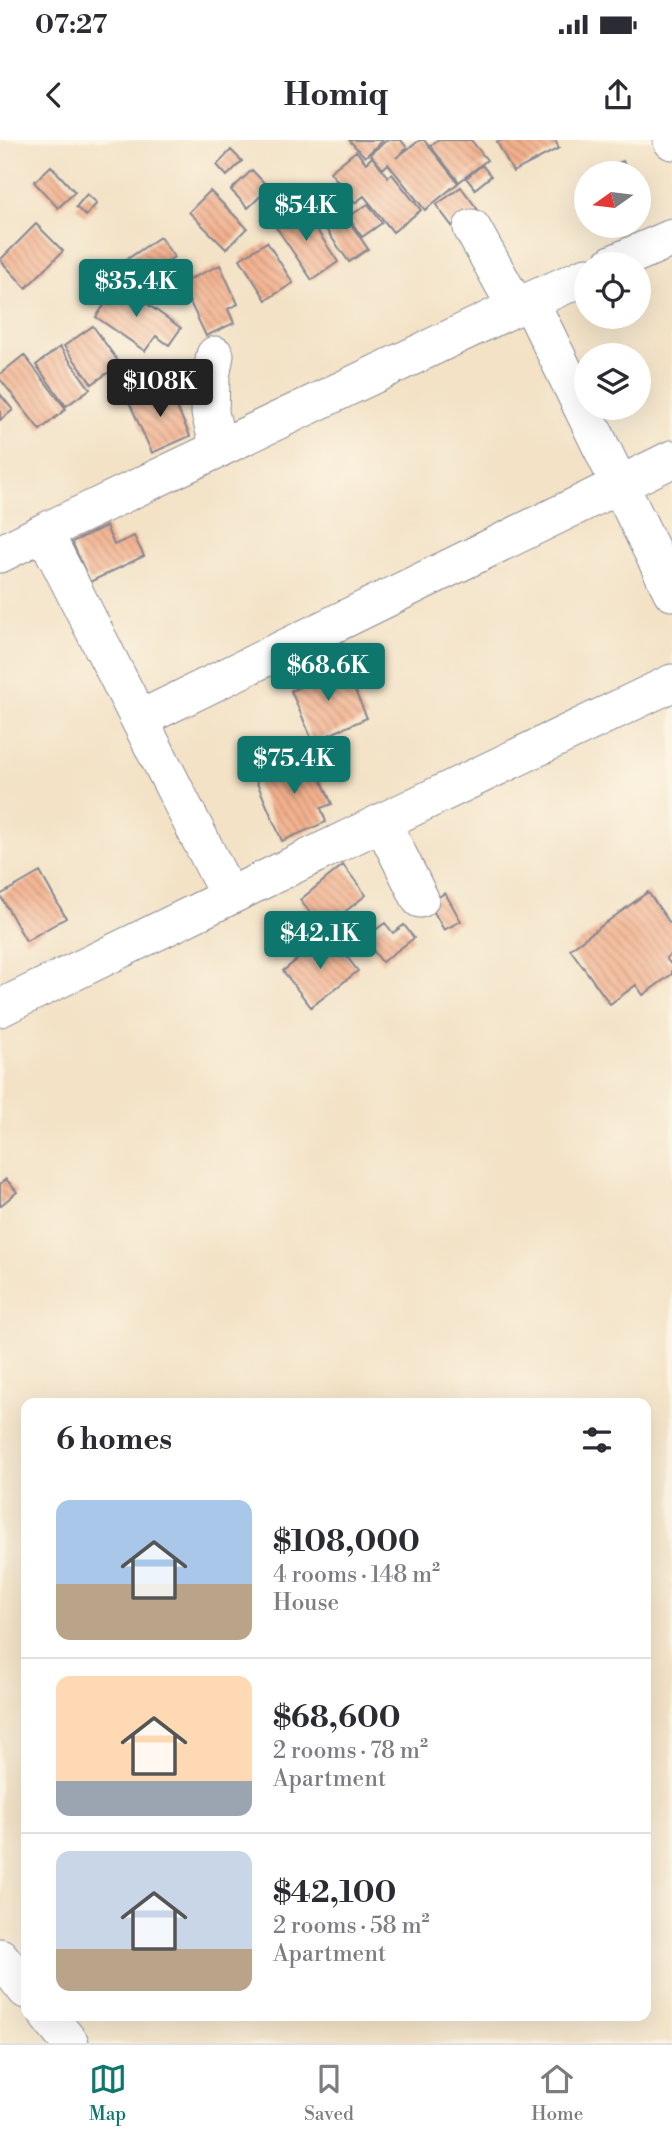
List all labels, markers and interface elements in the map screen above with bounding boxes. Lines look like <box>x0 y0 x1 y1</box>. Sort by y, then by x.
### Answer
text: 07:27 <box>35 9 107 41</box>
text: Homiq <box>284 75 388 115</box>
icon: back <box>35 76 73 114</box>
icon: share <box>599 76 637 114</box>
north arrow <box>574 161 651 238</box>
map controls <box>574 161 651 420</box>
pin: $54K <box>265 183 347 243</box>
text: $54K <box>275 192 337 220</box>
button: locate <box>574 252 651 329</box>
pin: $35.4K <box>79 260 193 319</box>
text: $35.4K <box>95 268 177 296</box>
button: layers <box>574 343 651 420</box>
pin: $108K <box>111 359 209 419</box>
text: $108K <box>123 368 197 396</box>
pin: $68.6K <box>271 644 385 703</box>
text: $68.6K <box>287 652 369 680</box>
pin: $75.4K <box>237 736 351 796</box>
text: $75.4K <box>253 745 335 773</box>
pin: $42.1K <box>263 912 377 971</box>
text: $42.1K <box>280 920 360 948</box>
text: 6 homes <box>56 1421 172 1459</box>
icon: filters <box>578 1421 616 1459</box>
text: $108,000 <box>273 1523 420 1561</box>
icon: home <box>112 1528 196 1612</box>
text: 4 rooms · 148 m² <box>273 1561 440 1589</box>
text: House <box>273 1589 339 1617</box>
text: $68,600 <box>273 1699 401 1737</box>
icon: home <box>112 1704 196 1788</box>
text: 2 rooms · 78 m² <box>273 1737 428 1765</box>
text: Apartment <box>273 1765 386 1793</box>
text: $42,100 <box>273 1874 396 1912</box>
icon: home <box>112 1879 196 1963</box>
text: 2 rooms · 58 m² <box>273 1912 430 1940</box>
text: Apartment <box>273 1940 386 1968</box>
tab: Map <box>89 2060 127 2126</box>
tab: Saved <box>304 2060 354 2126</box>
tab: Home <box>531 2060 583 2126</box>

